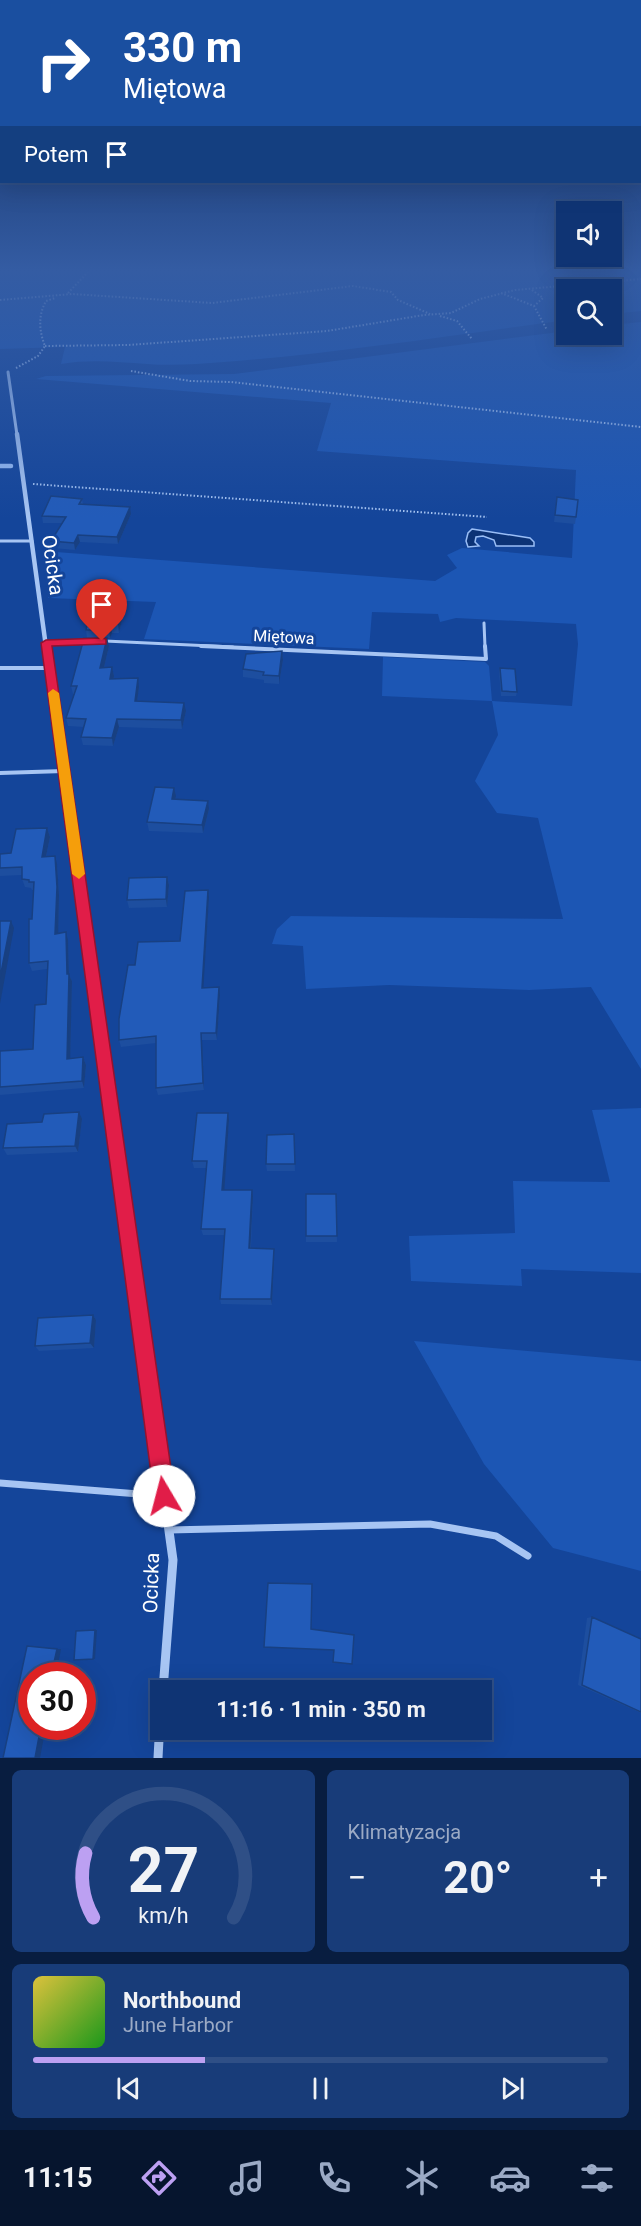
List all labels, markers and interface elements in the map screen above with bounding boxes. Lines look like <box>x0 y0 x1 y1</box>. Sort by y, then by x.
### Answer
text: 330 m <box>123 23 242 72</box>
icon: right <box>24 24 102 102</box>
text: Miętowa <box>123 73 226 105</box>
icon: arrive <box>100 138 133 171</box>
text: Potem <box>24 142 88 167</box>
map controls <box>556 201 622 345</box>
button: sound <box>556 201 622 267</box>
button: search <box>556 279 622 345</box>
street label: Ocicka <box>37 533 69 597</box>
pin <box>76 579 127 641</box>
icon: arrive <box>85 588 118 621</box>
street label: Miętowa <box>253 626 315 648</box>
position arrow <box>132 1464 196 1528</box>
street label: Ocicka <box>138 1552 164 1614</box>
speed limit sign: 30 <box>18 1662 96 1740</box>
text: 11:16 · 1 min · 350 m <box>216 1697 426 1722</box>
text: Klimatyzacja <box>348 1820 461 1844</box>
text: 27 <box>127 1834 199 1907</box>
text: 20° <box>443 1851 512 1904</box>
text: − <box>348 1858 366 1897</box>
text: + <box>589 1858 608 1897</box>
text: km/h <box>138 1903 188 1928</box>
text: Northbound <box>123 1988 241 2013</box>
text: June Harbor <box>123 2013 233 2037</box>
icon: previous <box>112 2072 145 2105</box>
icon: pause <box>304 2072 337 2105</box>
icon: next <box>496 2072 529 2105</box>
icon: directions <box>138 2157 180 2199</box>
icon: music <box>226 2157 268 2199</box>
icon: phone <box>313 2157 355 2199</box>
icon: climate <box>401 2157 443 2199</box>
icon: car <box>489 2157 531 2199</box>
icon: filters <box>576 2157 618 2199</box>
text: 11:15 <box>23 2162 92 2194</box>

